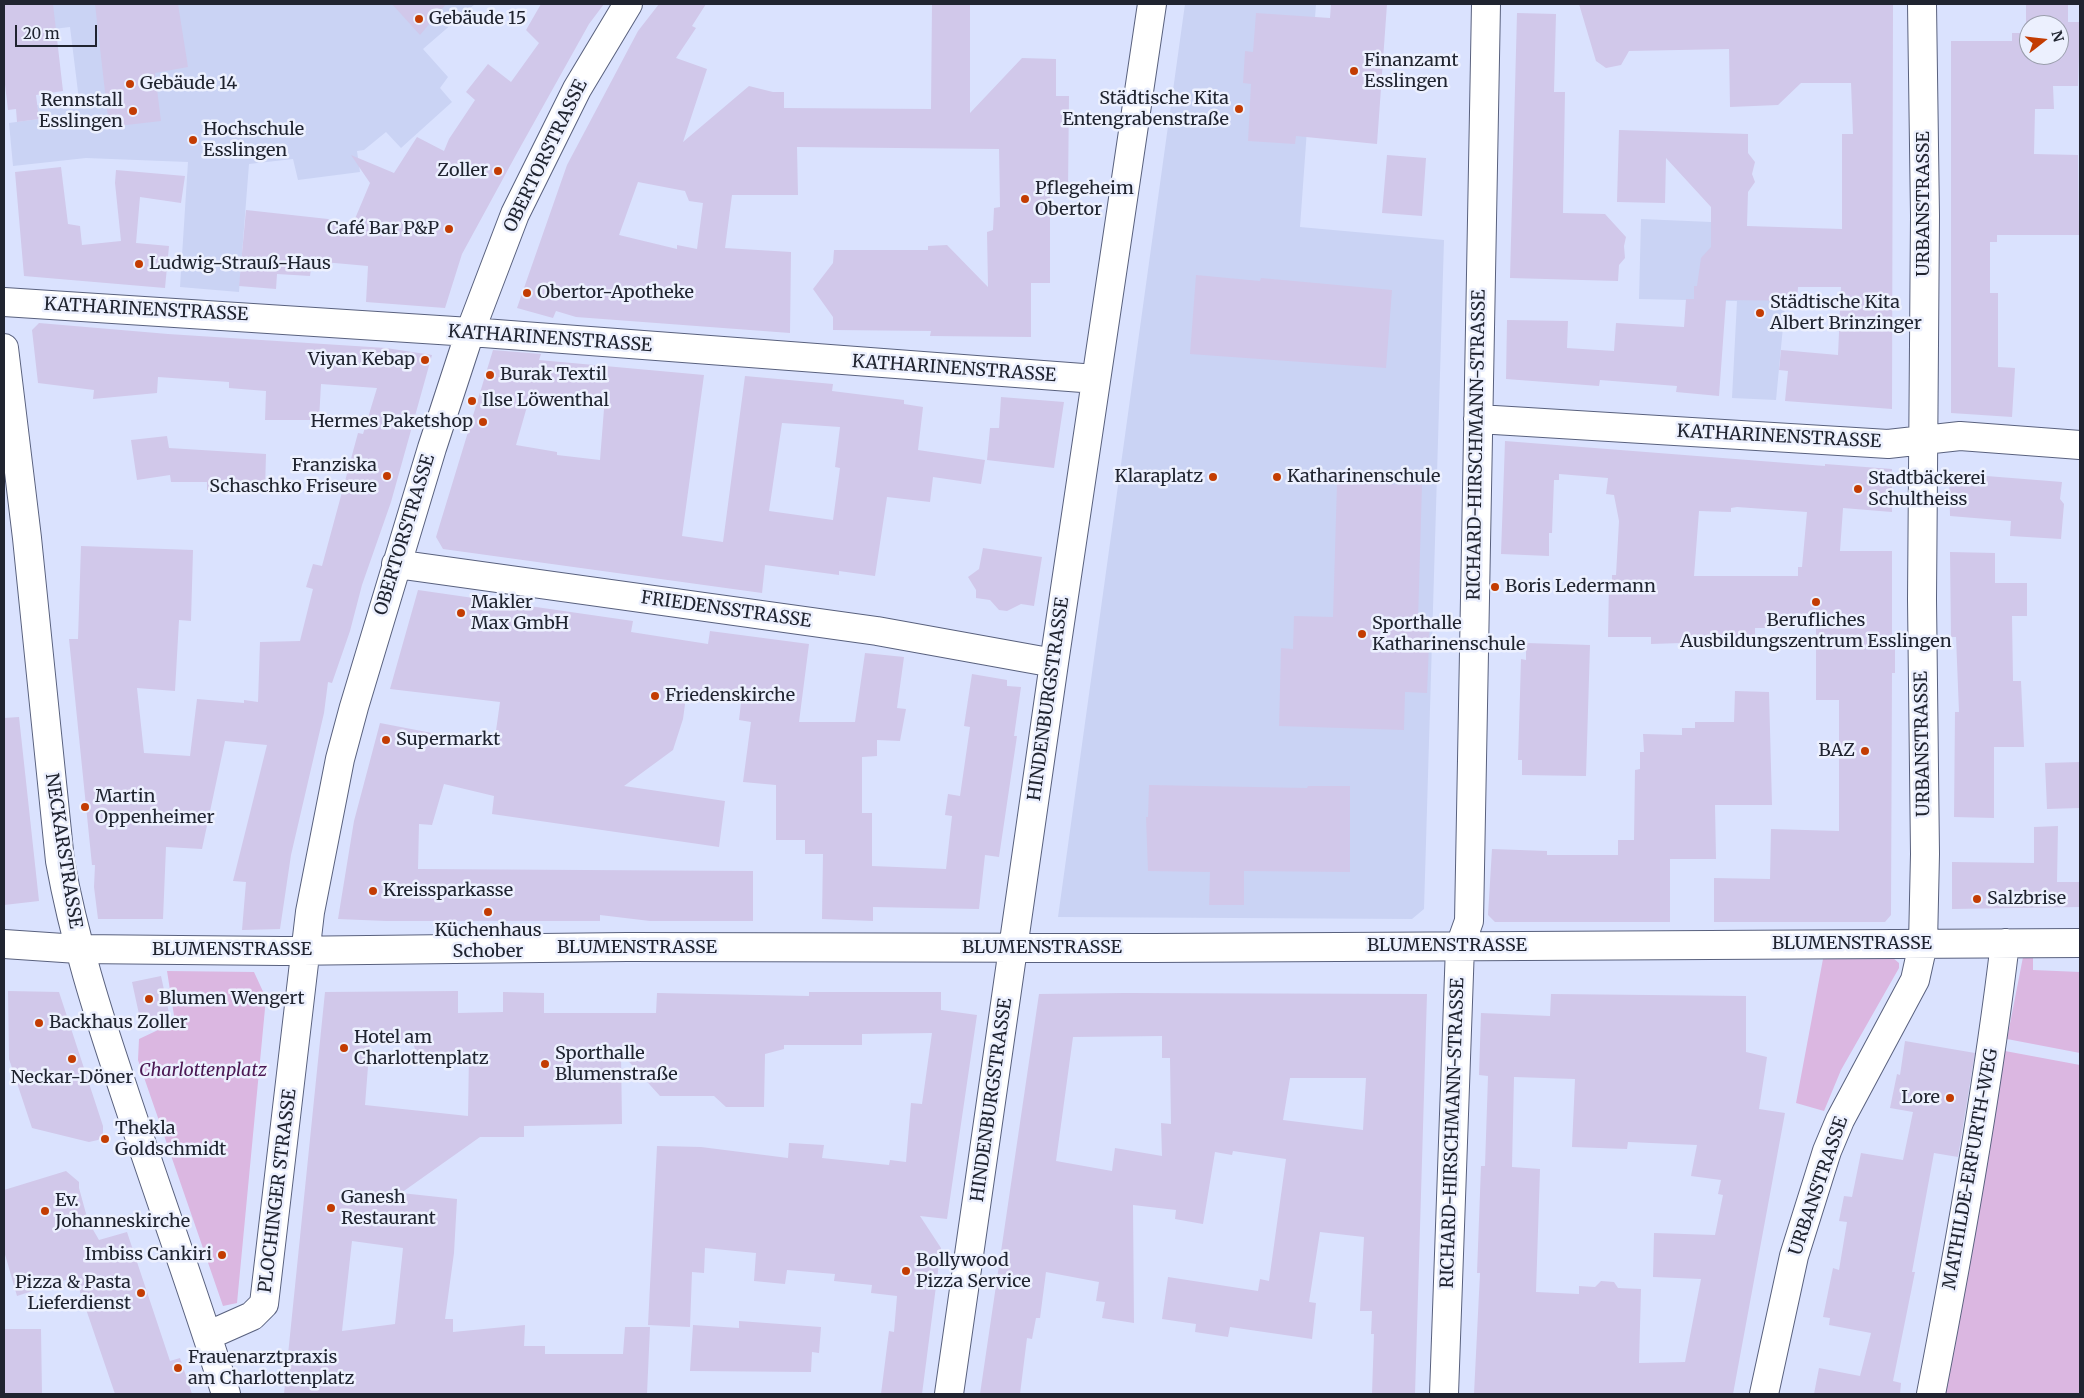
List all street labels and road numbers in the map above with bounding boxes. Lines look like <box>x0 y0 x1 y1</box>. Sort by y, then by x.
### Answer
street label: OBERTORSTRASSE <box>500 76 592 236</box>
street label: URBANSTRASSE <box>1913 131 1935 277</box>
street label: RICHARD-HIRSCHMANN-STRASSE <box>1463 289 1491 601</box>
street label: KATHARINENSTRASSE <box>43 294 249 326</box>
street label: KATHARINENSTRASSE <box>447 321 653 357</box>
street label: KATHARINENSTRASSE <box>851 351 1057 387</box>
street label: KATHARINENSTRASSE <box>1676 421 1882 453</box>
street label: OBERTORSTRASSE <box>370 452 440 618</box>
street label: FRIEDENSSTRASSE <box>640 587 812 633</box>
street label: HINDENBURGSTRASSE <box>1024 596 1074 802</box>
street label: URBANSTRASSE <box>1911 671 1935 817</box>
street label: NECKARSTRASSE <box>40 772 86 930</box>
street label: BLUMENSTRASSE <box>1772 933 1932 955</box>
street label: BLUMENSTRASSE <box>1367 935 1527 957</box>
street label: BLUMENSTRASSE <box>557 937 717 959</box>
street label: BLUMENSTRASSE <box>962 937 1122 959</box>
street label: BLUMENSTRASSE <box>152 939 312 961</box>
street label: RICHARD-HIRSCHMANN-STRASSE <box>1437 977 1469 1289</box>
street label: HINDENBURGSTRASSE <box>967 997 1017 1203</box>
street label: MATHILDE-ERFURTH-WEG <box>1939 1047 2003 1291</box>
street label: PLOCHINGER STRASSE <box>255 1088 301 1294</box>
street label: URBANSTRASSE <box>1785 1114 1853 1258</box>

